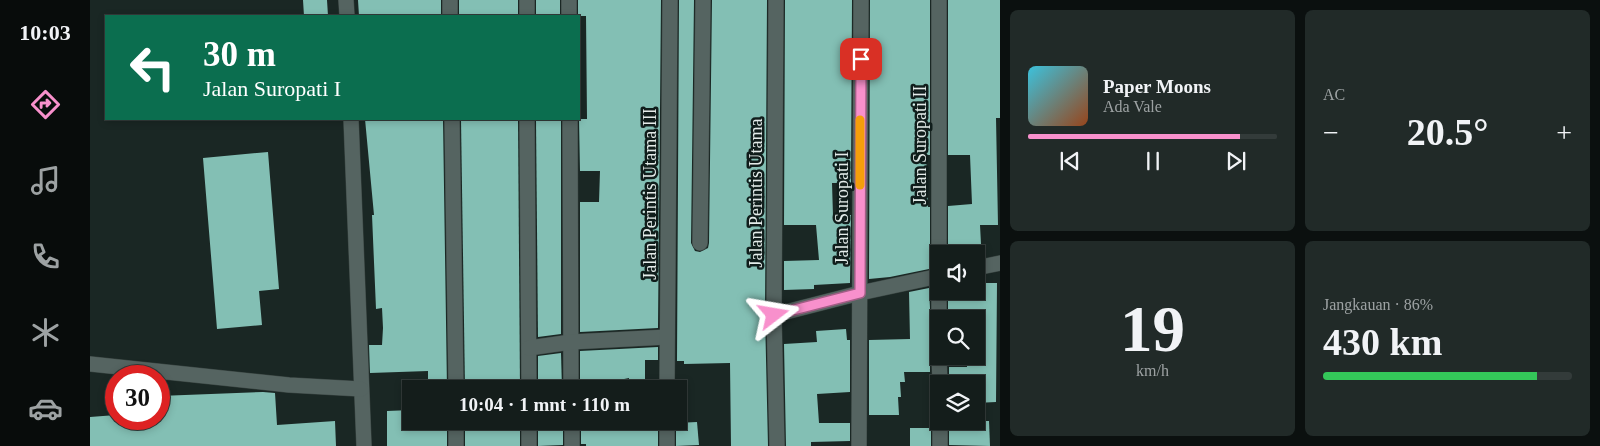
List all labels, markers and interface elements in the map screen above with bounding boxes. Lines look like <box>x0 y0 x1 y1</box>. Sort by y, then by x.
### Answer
text: 10:03 <box>19 20 71 45</box>
icon: left <box>120 35 185 100</box>
text: 30 m <box>203 35 276 74</box>
pin <box>840 38 882 80</box>
icon: arrive <box>847 45 875 73</box>
text: Jalan Suropati I <box>203 76 341 101</box>
text: Paper Moons <box>1103 76 1211 97</box>
street label: Jalan Suropati II <box>910 86 930 204</box>
text: AC <box>1323 86 1345 103</box>
icon: directions <box>28 87 63 122</box>
text: Ada Vale <box>1103 98 1162 115</box>
street label: Jalan Perintis Utama III <box>640 108 660 280</box>
text: 20.5° <box>1407 111 1488 153</box>
text: − <box>1323 117 1339 148</box>
text: + <box>1556 117 1572 148</box>
street label: Jalan Perintis Utama <box>746 119 766 267</box>
icon: previous <box>1056 147 1084 175</box>
icon: pause <box>1139 147 1167 175</box>
icon: next <box>1222 147 1250 175</box>
street label: Jalan Suropati I <box>832 152 852 264</box>
icon: music <box>28 163 63 198</box>
icon: phone <box>28 239 63 274</box>
map controls <box>930 245 985 430</box>
button: sound <box>930 245 985 300</box>
position arrow <box>747 288 799 340</box>
text: 19 <box>1120 293 1185 365</box>
text: Jangkauan · 86% <box>1323 296 1433 313</box>
button: search <box>930 310 985 365</box>
icon: climate <box>28 315 63 350</box>
text: 430 km <box>1323 321 1442 363</box>
text: km/h <box>1136 362 1169 379</box>
speed limit sign: 30 <box>105 365 170 430</box>
button: layers <box>930 375 985 430</box>
icon: car <box>28 391 63 426</box>
text: 10:04 · 1 mnt · 110 m <box>459 394 630 415</box>

